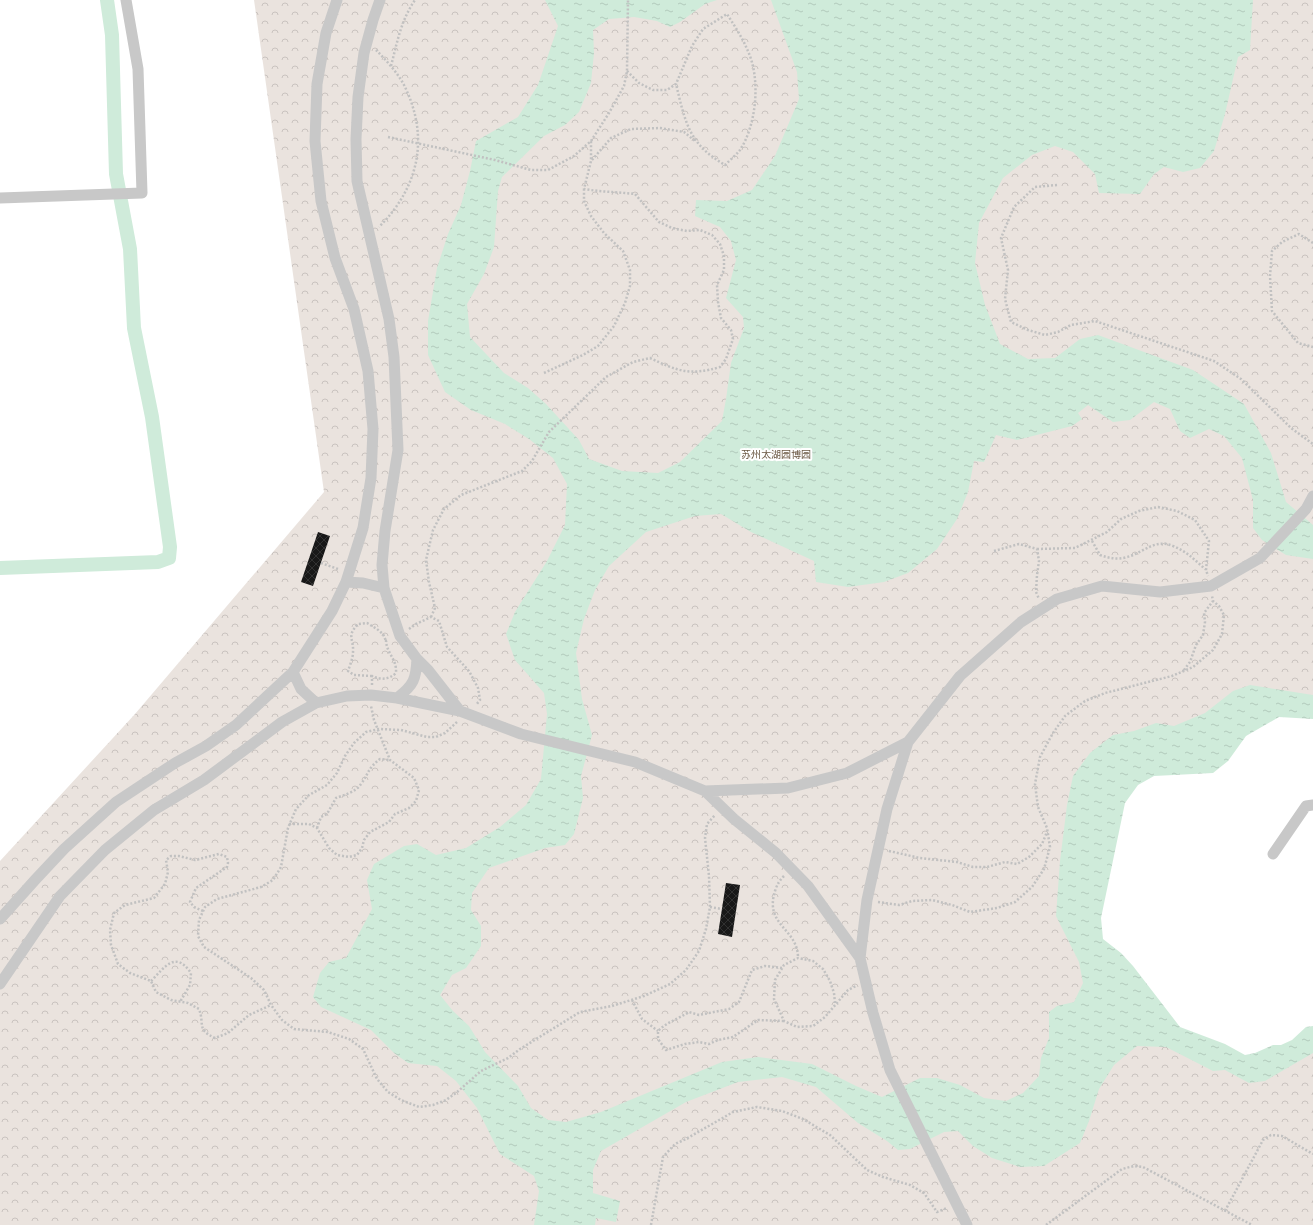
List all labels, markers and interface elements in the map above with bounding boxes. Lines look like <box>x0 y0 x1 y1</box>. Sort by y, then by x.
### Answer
park label: 苏州太湖园博园 <box>741 448 811 460</box>

